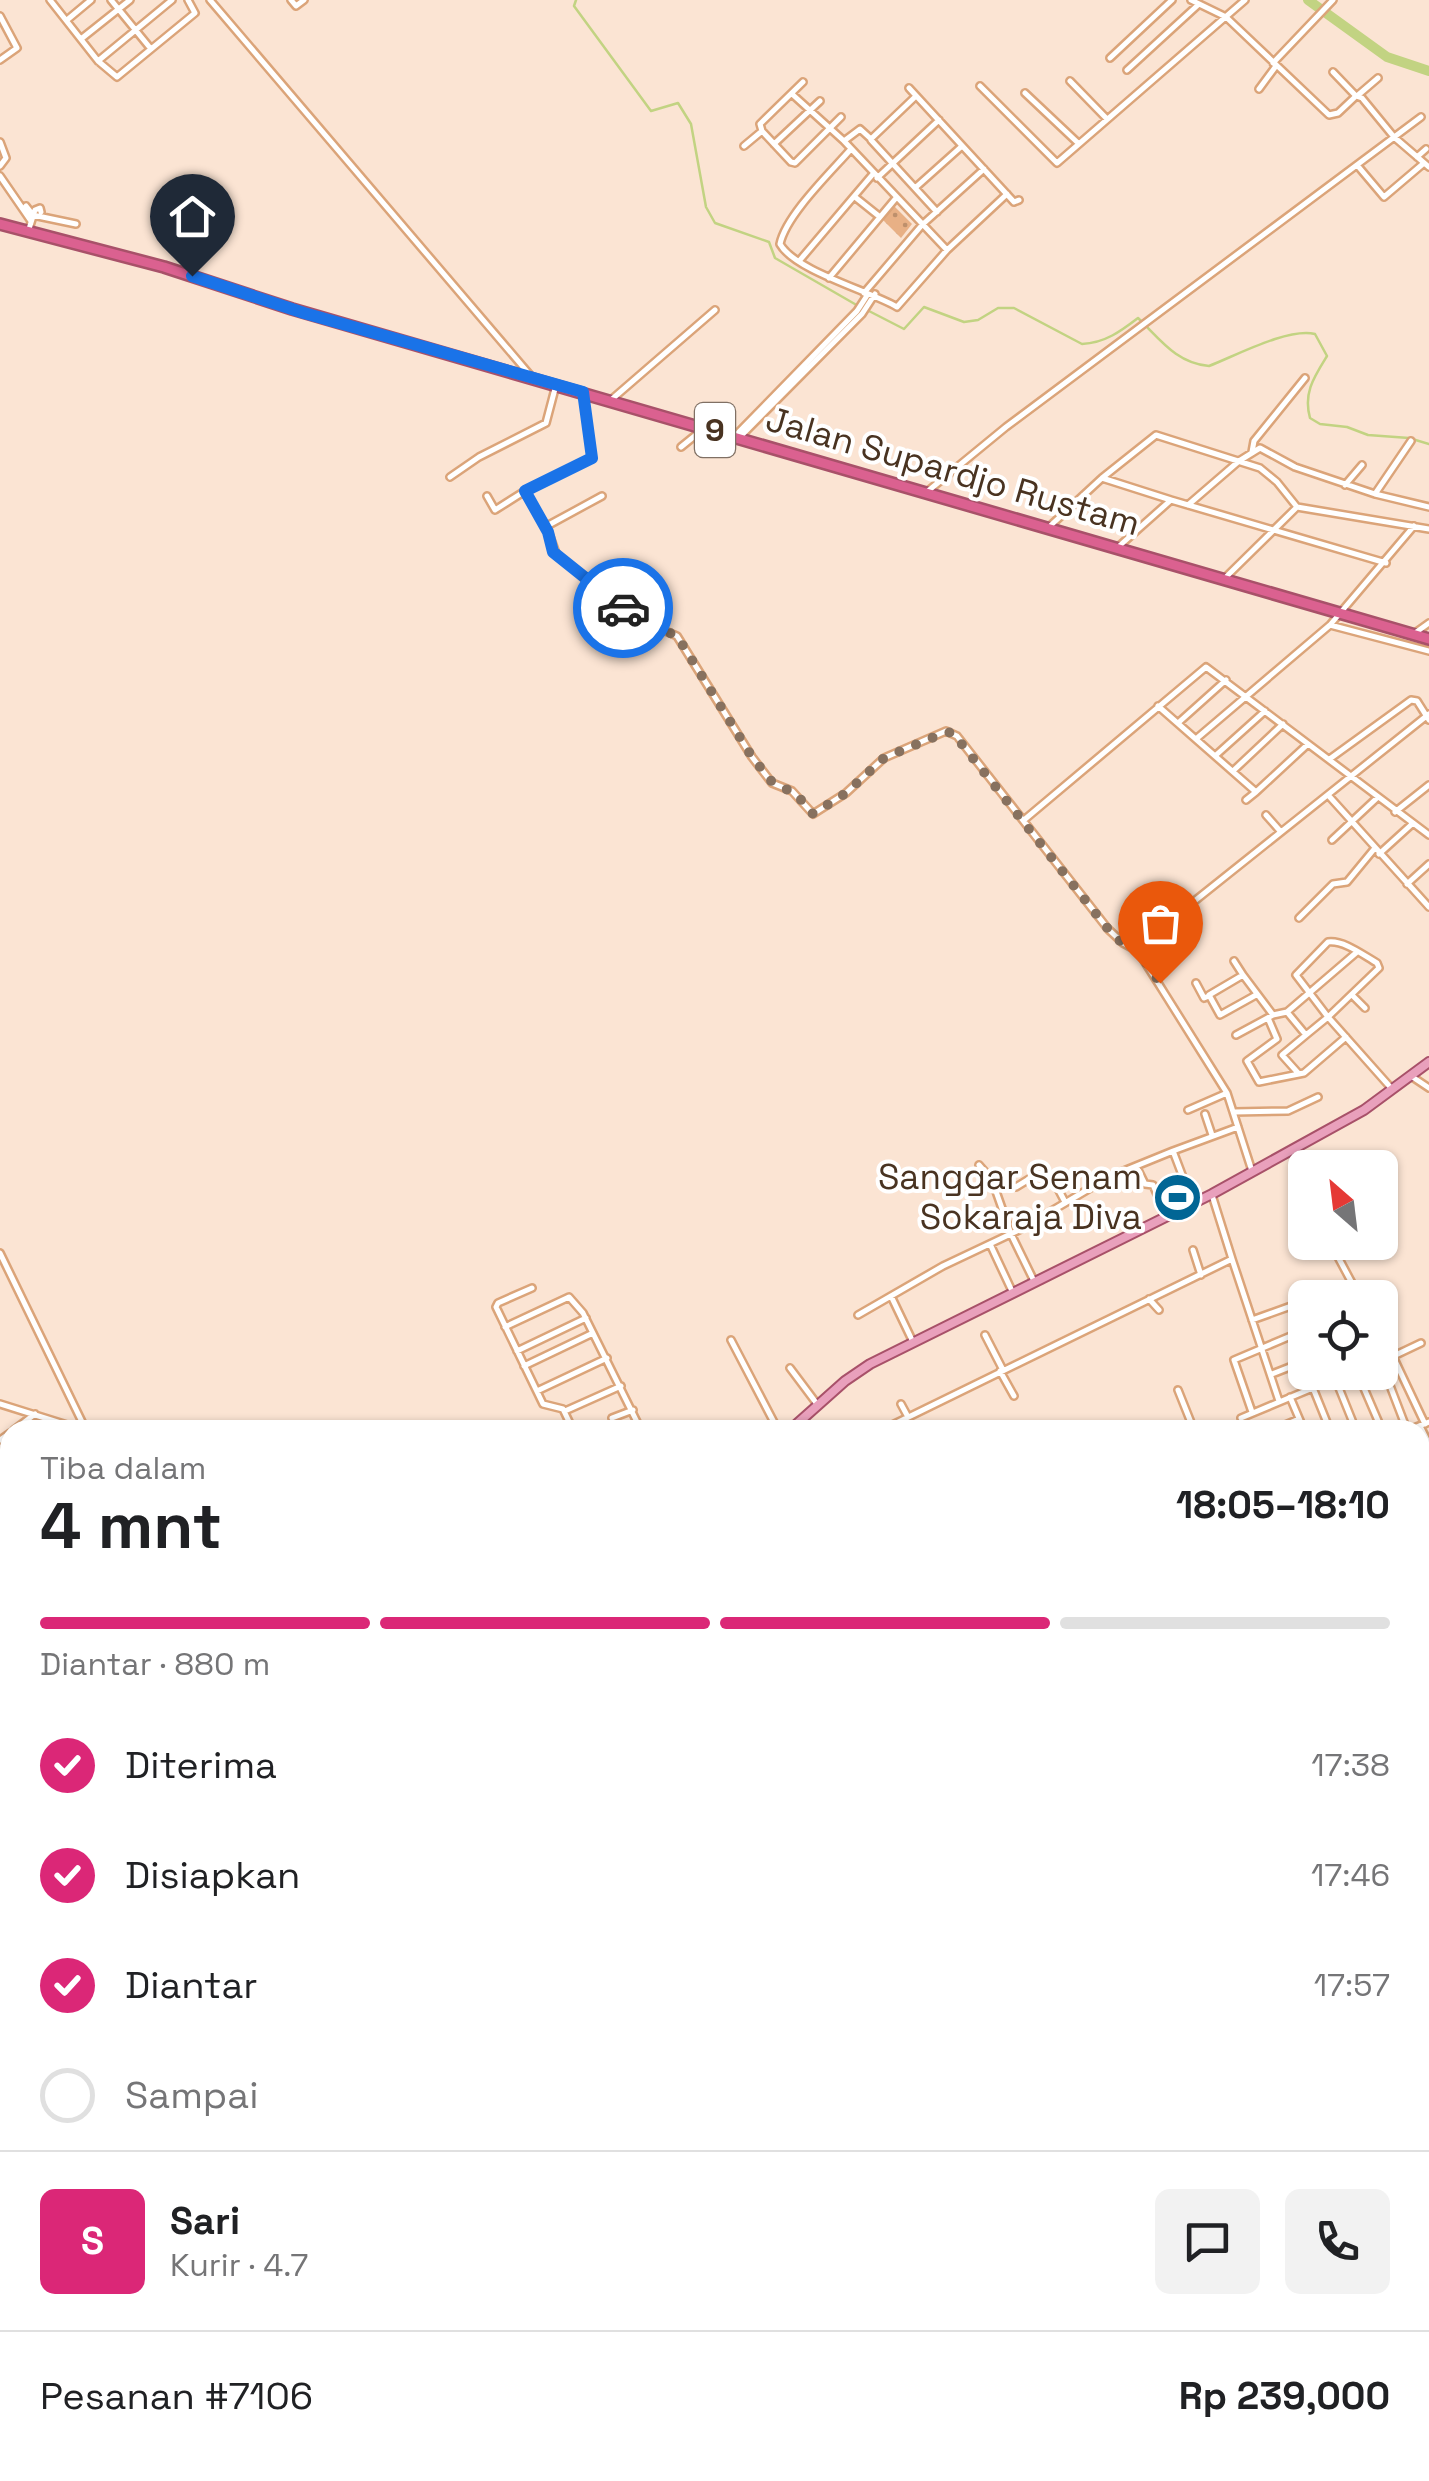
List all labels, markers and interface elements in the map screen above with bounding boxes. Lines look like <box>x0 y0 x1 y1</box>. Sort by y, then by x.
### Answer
pin <box>150 174 235 277</box>
icon: home <box>165 189 220 244</box>
street label: Jalan Supardjo Rustam <box>761 397 1145 545</box>
road number: 9 <box>695 403 735 457</box>
courier <box>573 558 673 658</box>
icon: car <box>596 581 651 636</box>
pin <box>1118 881 1203 984</box>
icon: bag <box>1133 896 1188 951</box>
north arrow <box>1288 1150 1398 1260</box>
map controls <box>1288 1150 1398 1390</box>
place label: Sanggar Senam Sokaraja Diva <box>878 1155 1142 1239</box>
sports icon: Sanggar Senam Sokaraja Diva <box>1151 1171 1203 1223</box>
button: locate <box>1288 1280 1398 1390</box>
text: Tiba dalam <box>40 1448 206 1488</box>
text: 18:05–18:10 <box>1176 1481 1390 1529</box>
text: 4 mnt <box>40 1484 222 1567</box>
text: Diantar · 880 m <box>40 1644 270 1684</box>
icon: check <box>40 1738 95 1793</box>
text: Diterima <box>125 1741 277 1789</box>
text: 17:38 <box>1311 1745 1390 1785</box>
icon: check <box>40 1848 95 1903</box>
text: Disiapkan <box>125 1851 300 1899</box>
text: 17:46 <box>1311 1855 1390 1895</box>
icon: check <box>40 1958 95 2013</box>
text: Diantar <box>125 1961 258 2009</box>
text: 17:57 <box>1314 1965 1390 2005</box>
text: Sampai <box>125 2071 258 2119</box>
button: chat <box>1155 2189 1260 2294</box>
button: phone <box>1285 2189 1390 2294</box>
text: Sari <box>170 2197 240 2245</box>
text: S <box>81 2217 104 2265</box>
text: Kurir · 4.7 <box>170 2245 308 2285</box>
text: Pesanan #7106 <box>40 2372 313 2420</box>
text: Rp 239,000 <box>1179 2372 1390 2420</box>

